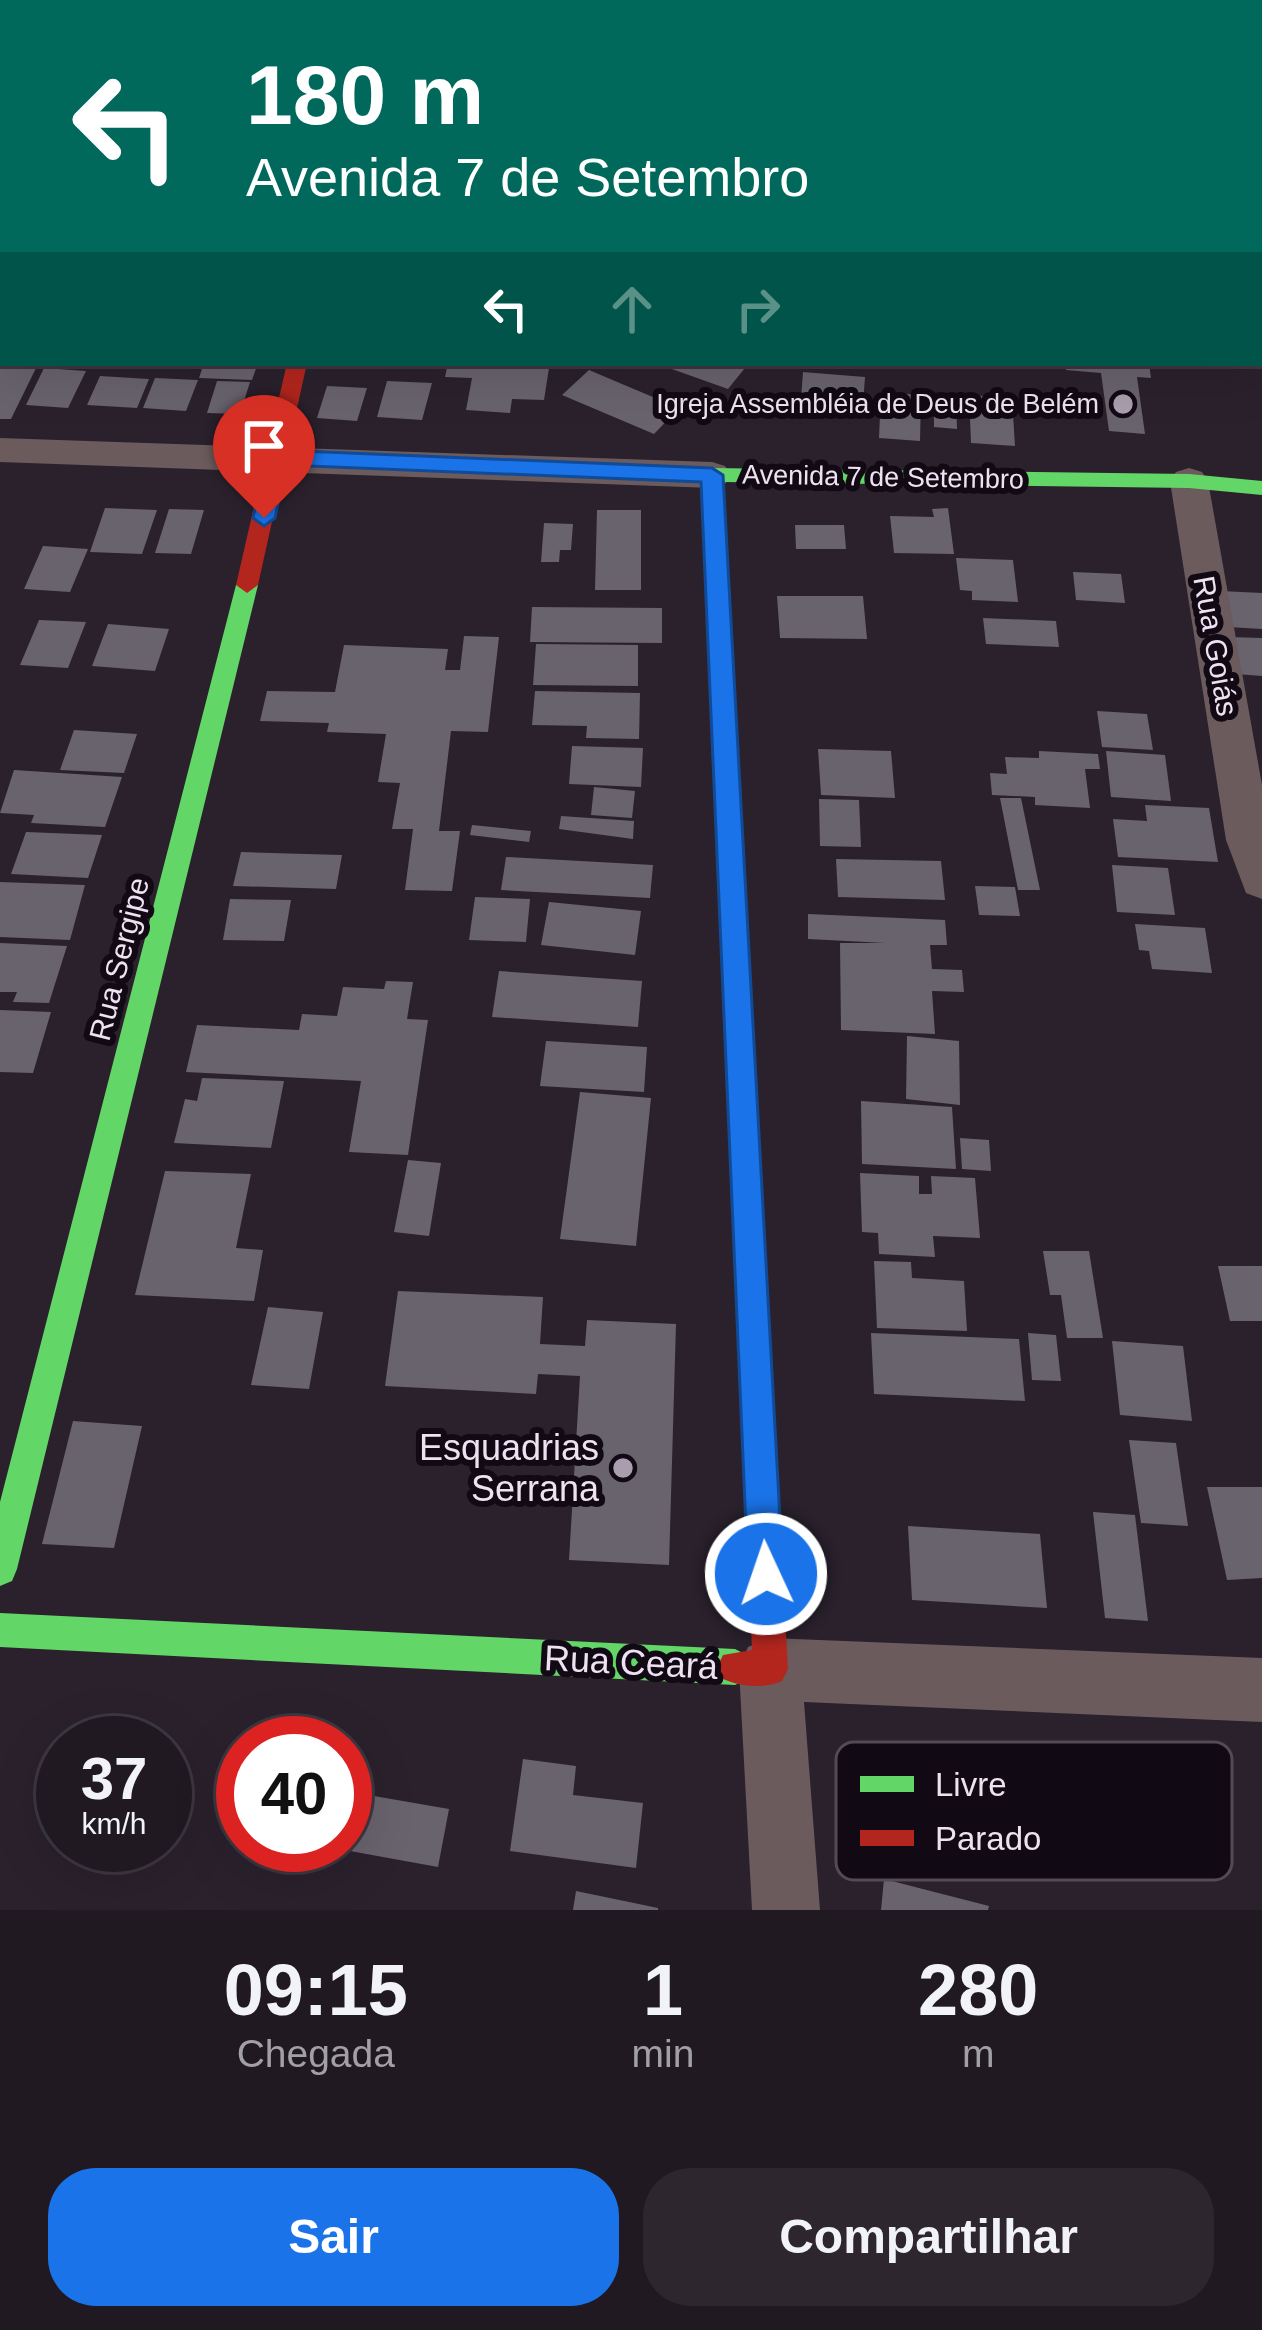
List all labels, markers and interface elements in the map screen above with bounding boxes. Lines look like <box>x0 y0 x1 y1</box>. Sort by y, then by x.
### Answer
icon: left <box>48 48 204 204</box>
text: 180 m <box>246 48 484 142</box>
text: Avenida 7 de Setembro <box>246 147 809 207</box>
icon: left <box>473 276 539 342</box>
icon: ahead <box>599 276 665 342</box>
icon: right <box>725 276 791 342</box>
place label: Igreja Assembléia de Deus de Belém <box>656 389 1099 419</box>
marker: Igreja Assembléia de Deus de Belém <box>1110 391 1136 417</box>
pin <box>213 395 315 518</box>
icon: arrive <box>231 413 297 479</box>
street label: Avenida 7 de Setembro <box>742 460 1024 494</box>
street label: Rua Goiás <box>1187 573 1245 719</box>
street label: Rua Sergipe <box>83 874 155 1044</box>
place label: Esquadrias Serrana <box>419 1427 600 1509</box>
marker: Esquadrias Serrana <box>610 1455 636 1481</box>
position arrow <box>703 1511 829 1637</box>
street label: Rua Ceará <box>543 1637 720 1687</box>
speed limit sign: 40 <box>216 1716 372 1872</box>
legend <box>836 1742 1232 1880</box>
text: 37 <box>81 1745 147 1812</box>
text: Livre <box>935 1766 1007 1803</box>
text: km/h <box>81 1807 147 1840</box>
text: Parado <box>935 1820 1041 1857</box>
text: 09:15 <box>224 1950 408 2030</box>
text: 1 <box>643 1950 683 2030</box>
text: 280 <box>918 1950 1038 2030</box>
text: Chegada <box>237 2032 395 2075</box>
text: min <box>632 2032 694 2075</box>
text: m <box>962 2032 994 2075</box>
button: Sair <box>48 2168 619 2306</box>
button: Compartilhar <box>643 2168 1214 2306</box>

